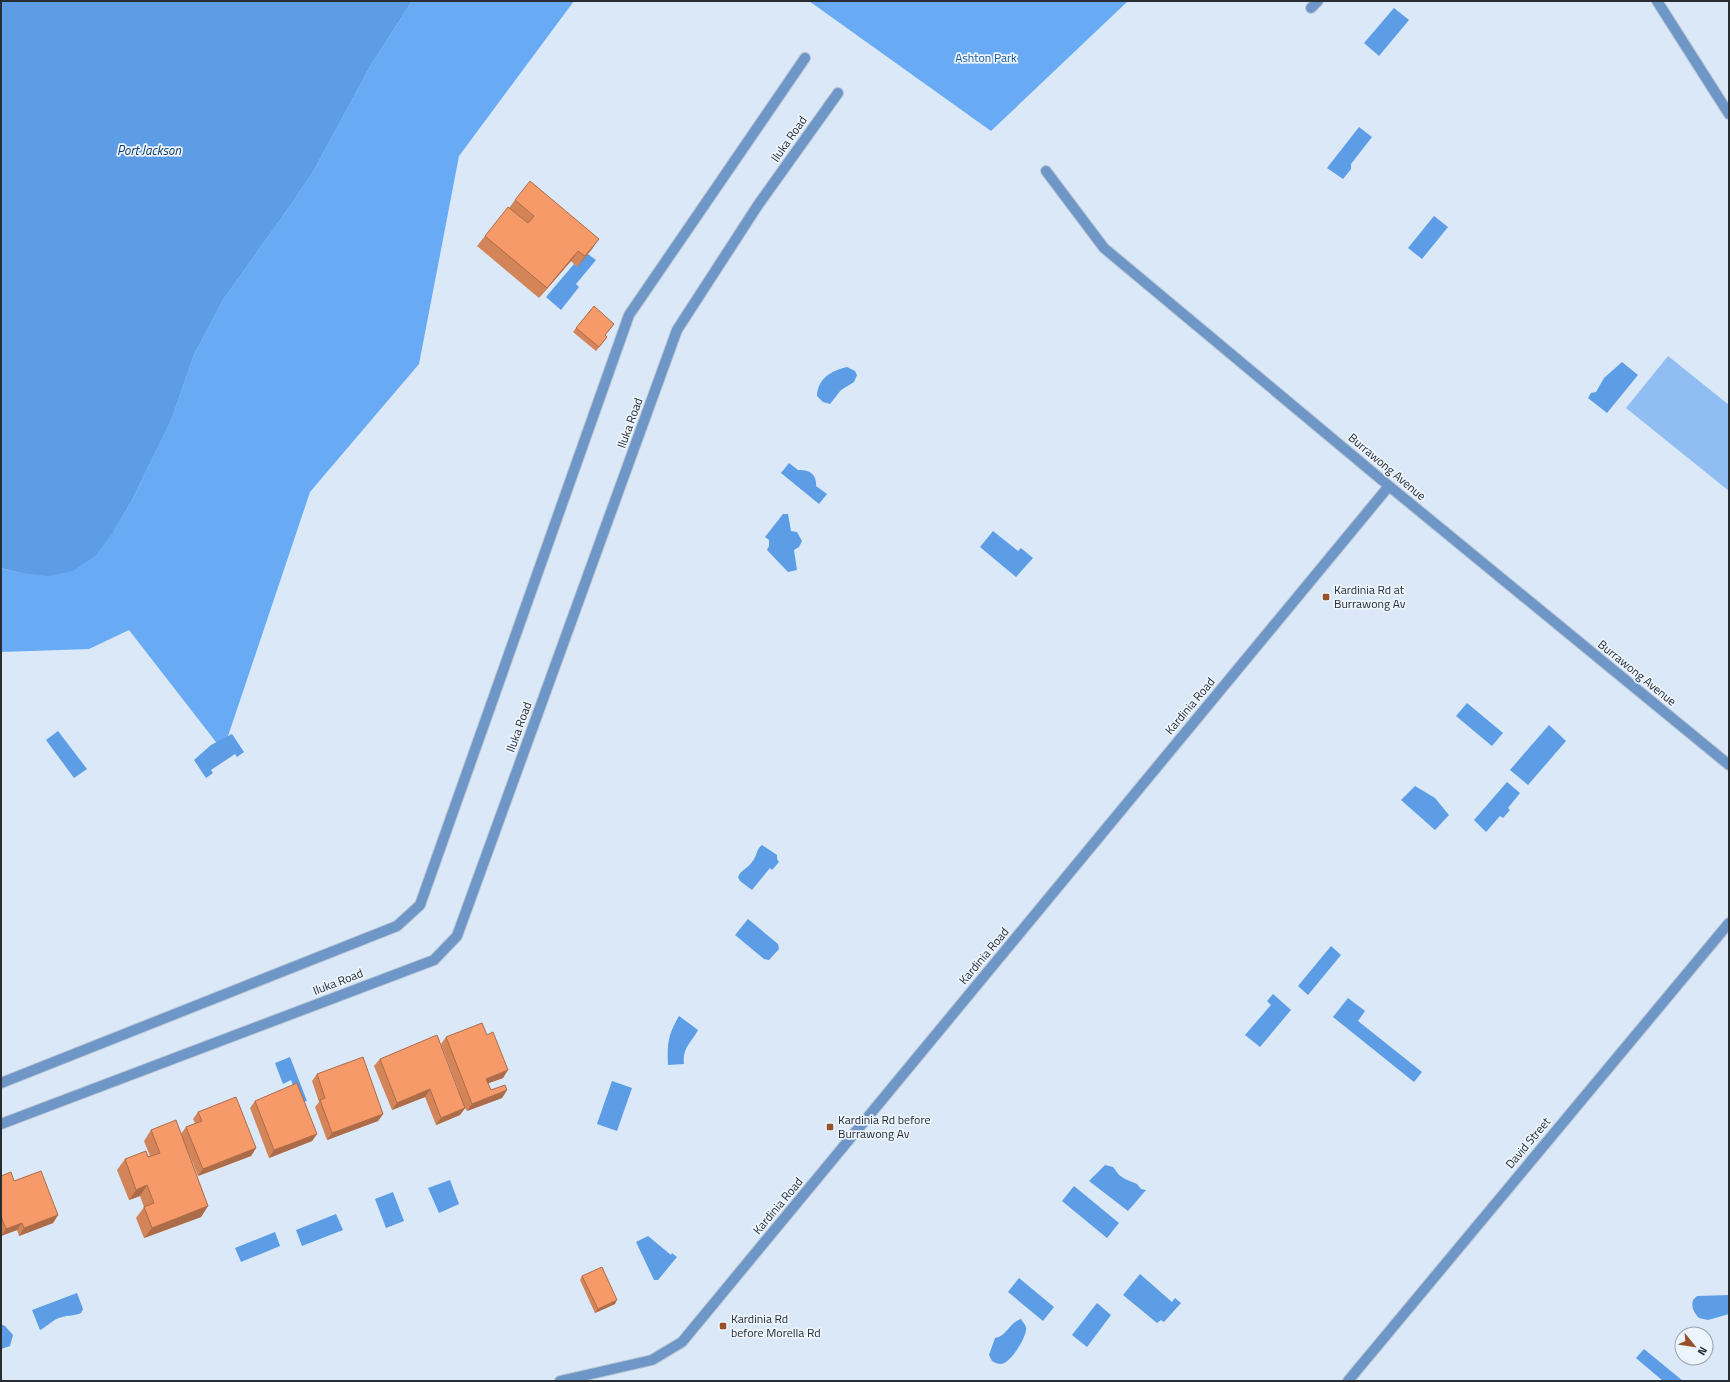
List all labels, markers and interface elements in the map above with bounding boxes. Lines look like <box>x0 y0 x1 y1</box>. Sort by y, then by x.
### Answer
park label: Ashton Park <box>955 48 1017 67</box>
street label: Iluka Road <box>766 112 811 166</box>
water label: Port Jackson <box>117 140 182 160</box>
street label: Iluka Road <box>612 395 647 451</box>
street label: Burrawong Avenue <box>1344 428 1430 505</box>
place label: Kardinia Rd at Burrawong Av <box>1334 580 1406 613</box>
marker: Kardinia Rd at Burrawong Av <box>1321 592 1331 602</box>
street label: Burrawong Avenue <box>1594 635 1681 710</box>
street label: Kardinia Road <box>1160 673 1219 738</box>
street label: Iluka Road <box>501 699 536 755</box>
street label: Kardinia Road <box>954 923 1013 988</box>
street label: Iluka Road <box>310 963 366 1000</box>
place label: Kardinia Rd before Burrawong Av <box>838 1110 930 1143</box>
street label: David Street <box>1500 1112 1555 1173</box>
marker: Kardinia Rd before Burrawong Av <box>825 1122 835 1132</box>
street label: Kardinia Road <box>748 1173 807 1238</box>
place label: Kardinia Rd before Morella Rd <box>731 1309 821 1342</box>
marker: Kardinia Rd before Morella Rd <box>718 1321 728 1331</box>
north arrow <box>1674 1326 1714 1366</box>
text: N <box>1694 1344 1711 1358</box>

